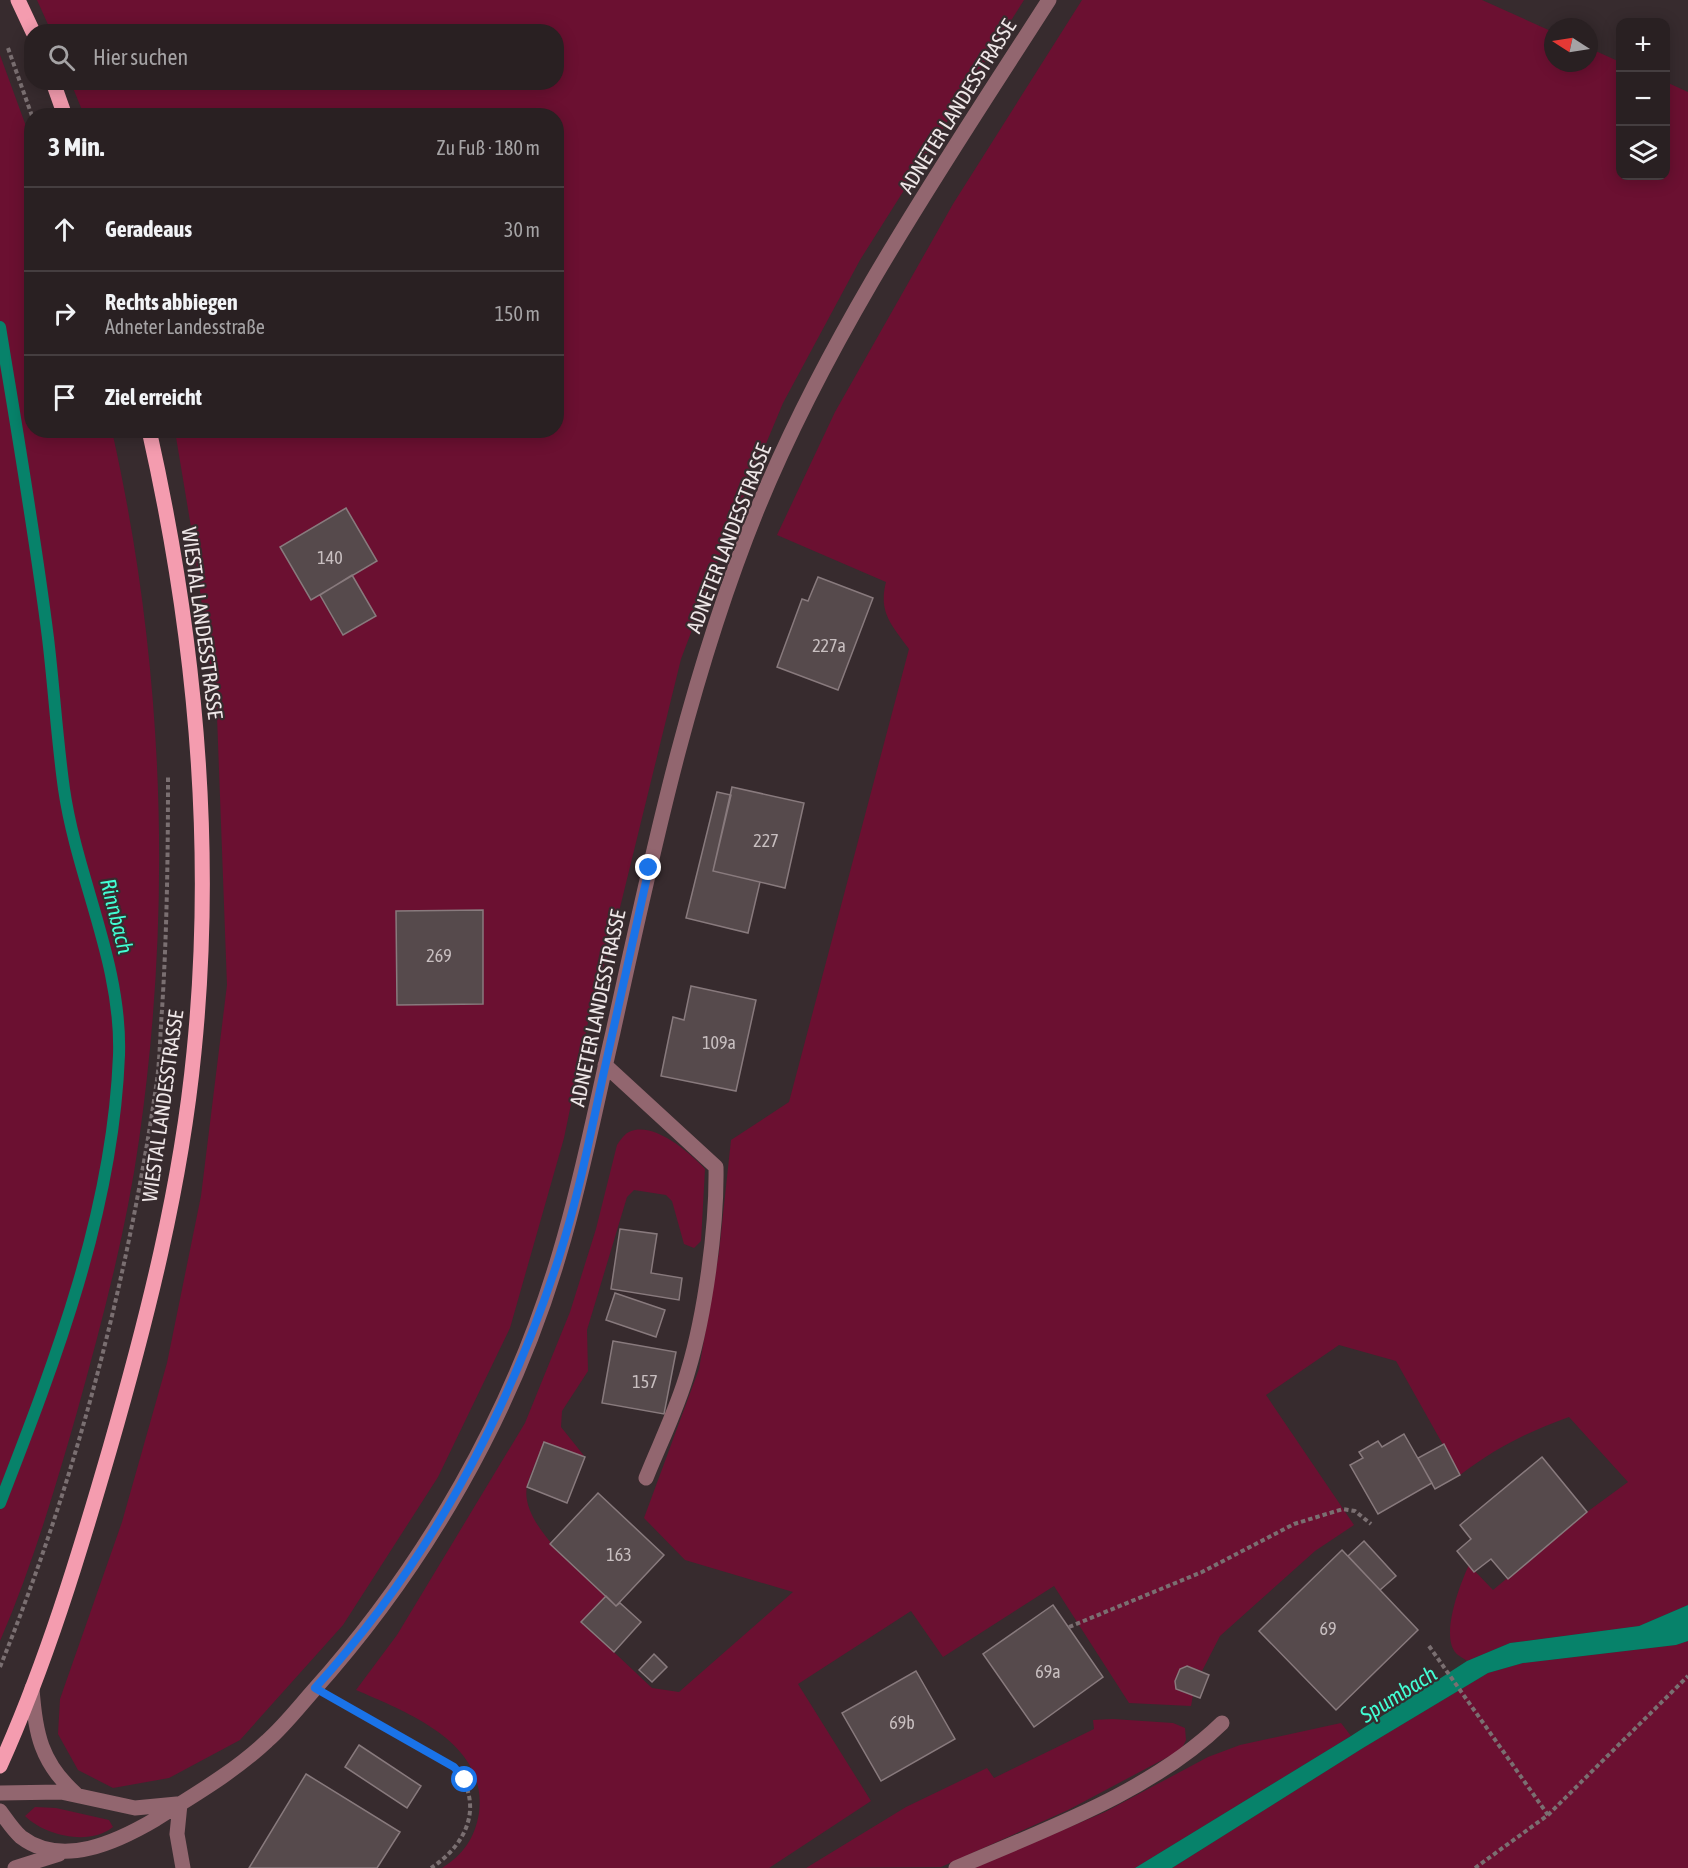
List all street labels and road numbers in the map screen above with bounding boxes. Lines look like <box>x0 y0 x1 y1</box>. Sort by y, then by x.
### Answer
street label: ADNETER LANDESSTRASSE <box>894 15 1020 197</box>
street label: ADNETER LANDESSTRASSE <box>681 440 775 636</box>
street label: WIESTAL LANDESSTRASSE <box>178 525 228 721</box>
street label: ADNETER LANDESSTRASSE <box>564 907 630 1109</box>
street label: WIESTAL LANDESSTRASSE <box>137 1008 187 1204</box>

